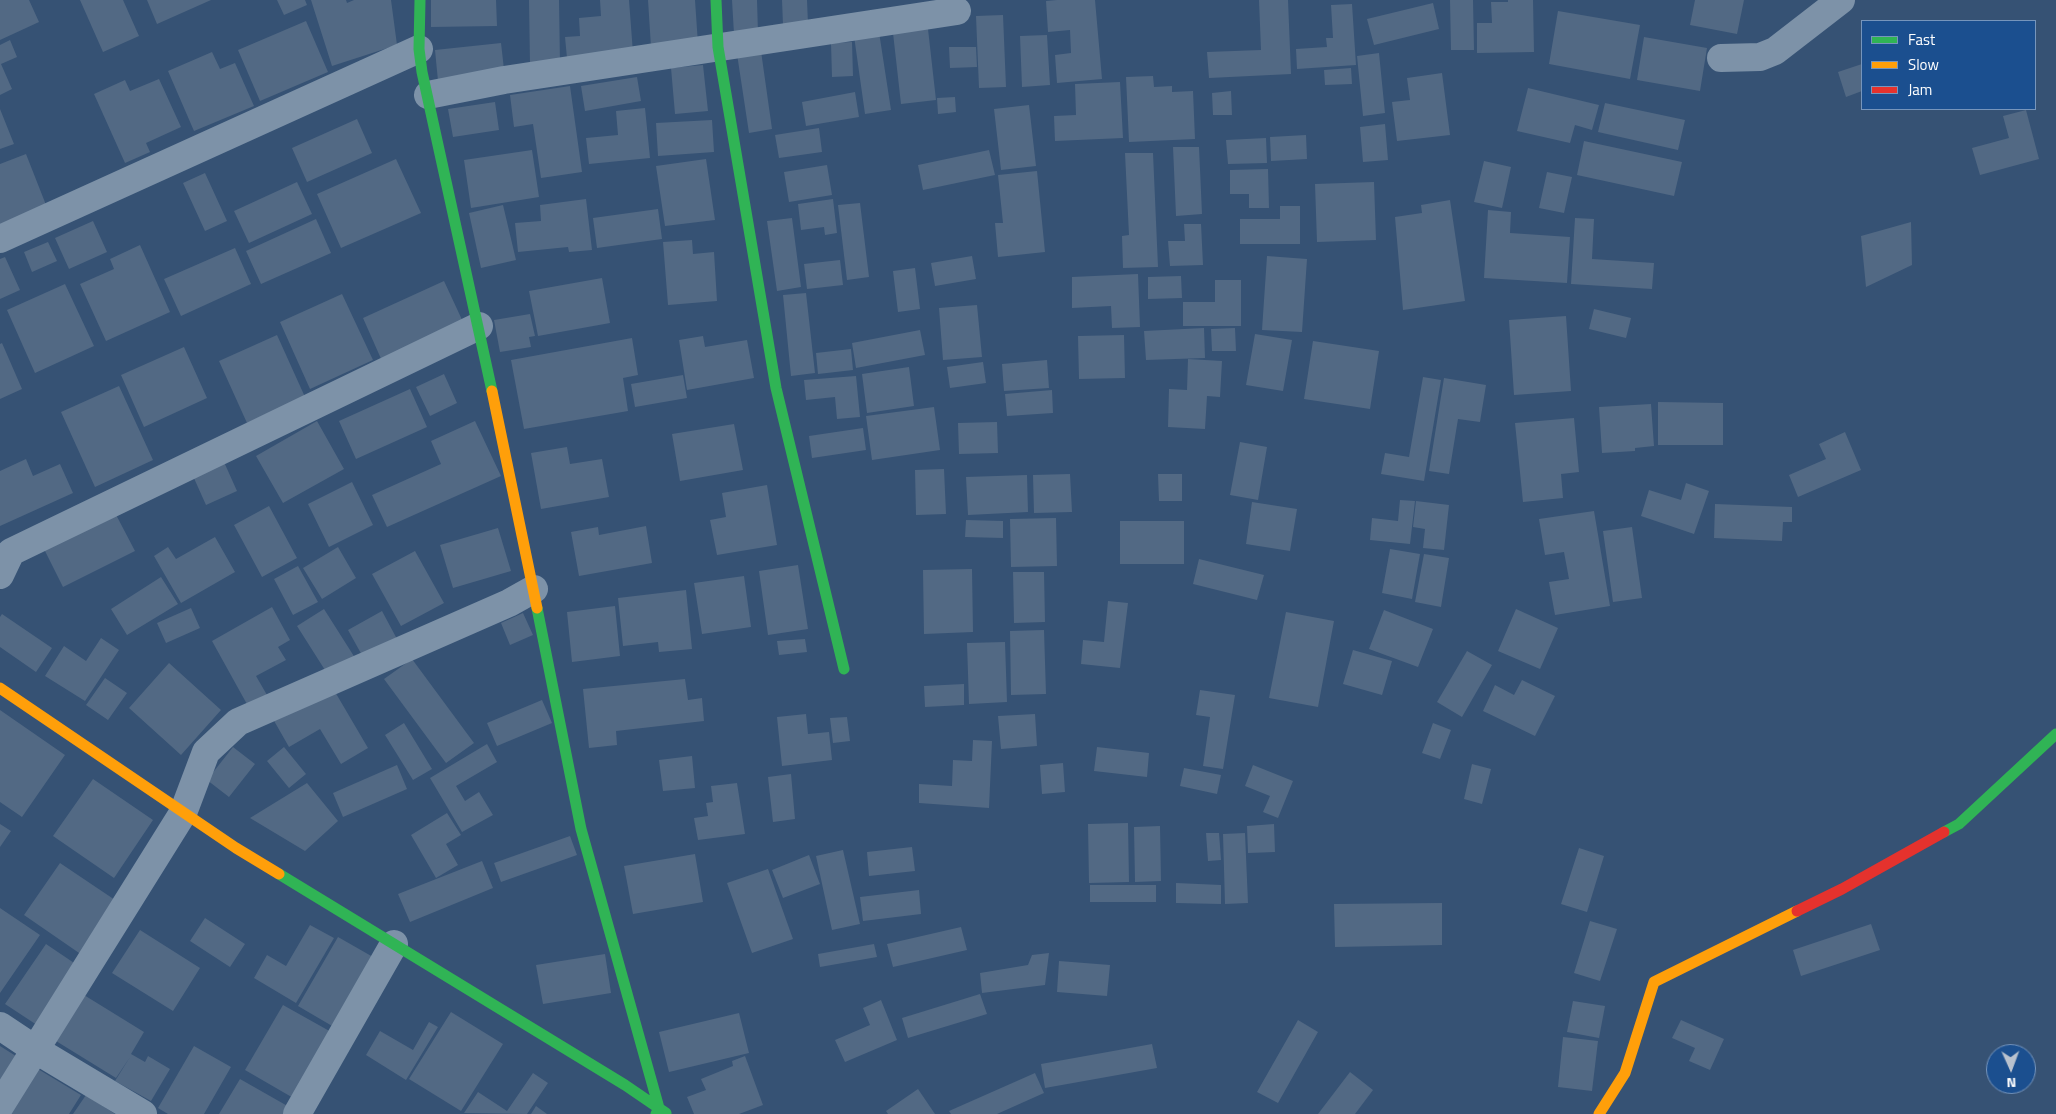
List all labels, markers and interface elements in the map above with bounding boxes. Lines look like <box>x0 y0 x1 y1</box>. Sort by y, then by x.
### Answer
legend <box>1861 20 2036 110</box>
text: Fast <box>1908 28 1935 51</box>
text: Slow <box>1908 53 1939 76</box>
text: Jam <box>1908 78 1932 101</box>
north arrow <box>1986 1044 2036 1094</box>
text: N <box>2006 1073 2017 1094</box>

